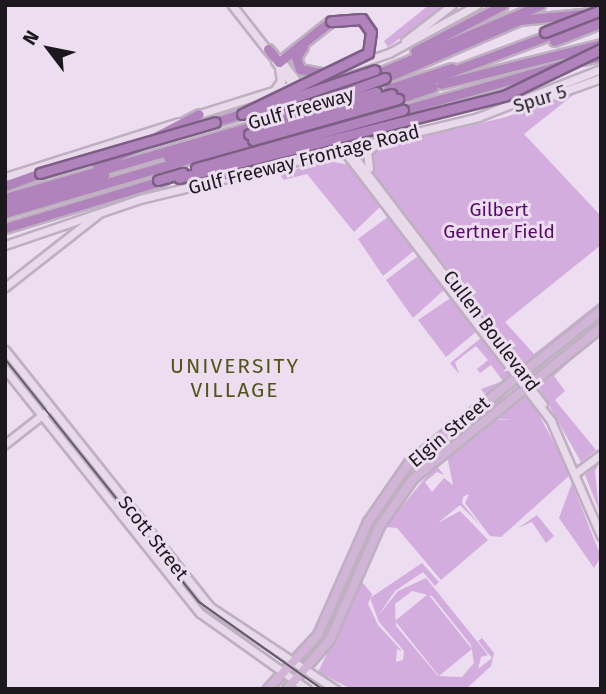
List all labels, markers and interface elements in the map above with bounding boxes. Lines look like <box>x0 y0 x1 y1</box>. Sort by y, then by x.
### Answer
north arrow <box>14 14 84 84</box>
text: N <box>18 26 44 49</box>
street label: Spur 5 <box>511 80 569 118</box>
street label: Gulf Freeway <box>245 83 357 135</box>
street label: Gulf Freeway Frontage Road <box>186 120 422 200</box>
park label: Gilbert Gertner Field <box>443 199 555 243</box>
street label: Cullen Boulevard <box>438 266 544 396</box>
district label: UNIVERSITY VILLAGE <box>171 353 299 403</box>
street label: Elgin Street <box>404 392 494 472</box>
street label: Scott Street <box>113 491 193 585</box>

